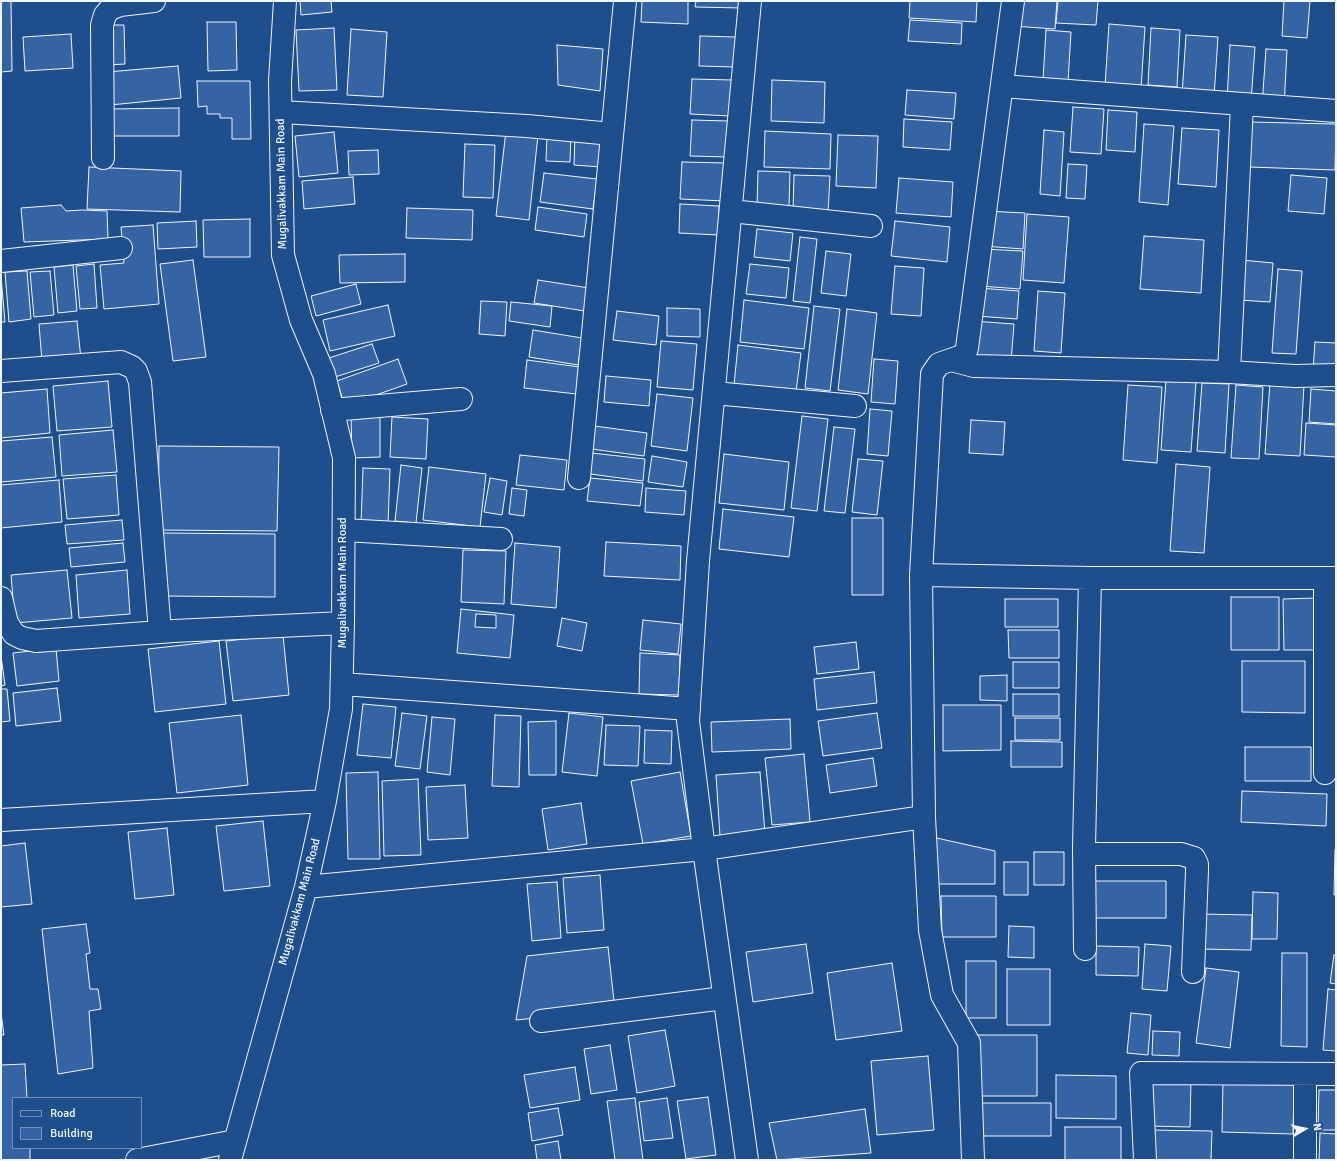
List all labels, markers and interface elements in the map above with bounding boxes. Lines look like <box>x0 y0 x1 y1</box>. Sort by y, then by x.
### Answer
street label: Mugalivakkam Main Road <box>274 118 290 250</box>
street label: Mugalivakkam Main Road <box>336 517 350 649</box>
street label: Mugalivakkam Main Road <box>276 837 324 967</box>
legend <box>12 1097 142 1149</box>
text: Road <box>50 1106 76 1121</box>
north arrow <box>1285 1109 1325 1149</box>
text: N <box>1310 1122 1324 1132</box>
text: Building <box>50 1126 93 1141</box>

